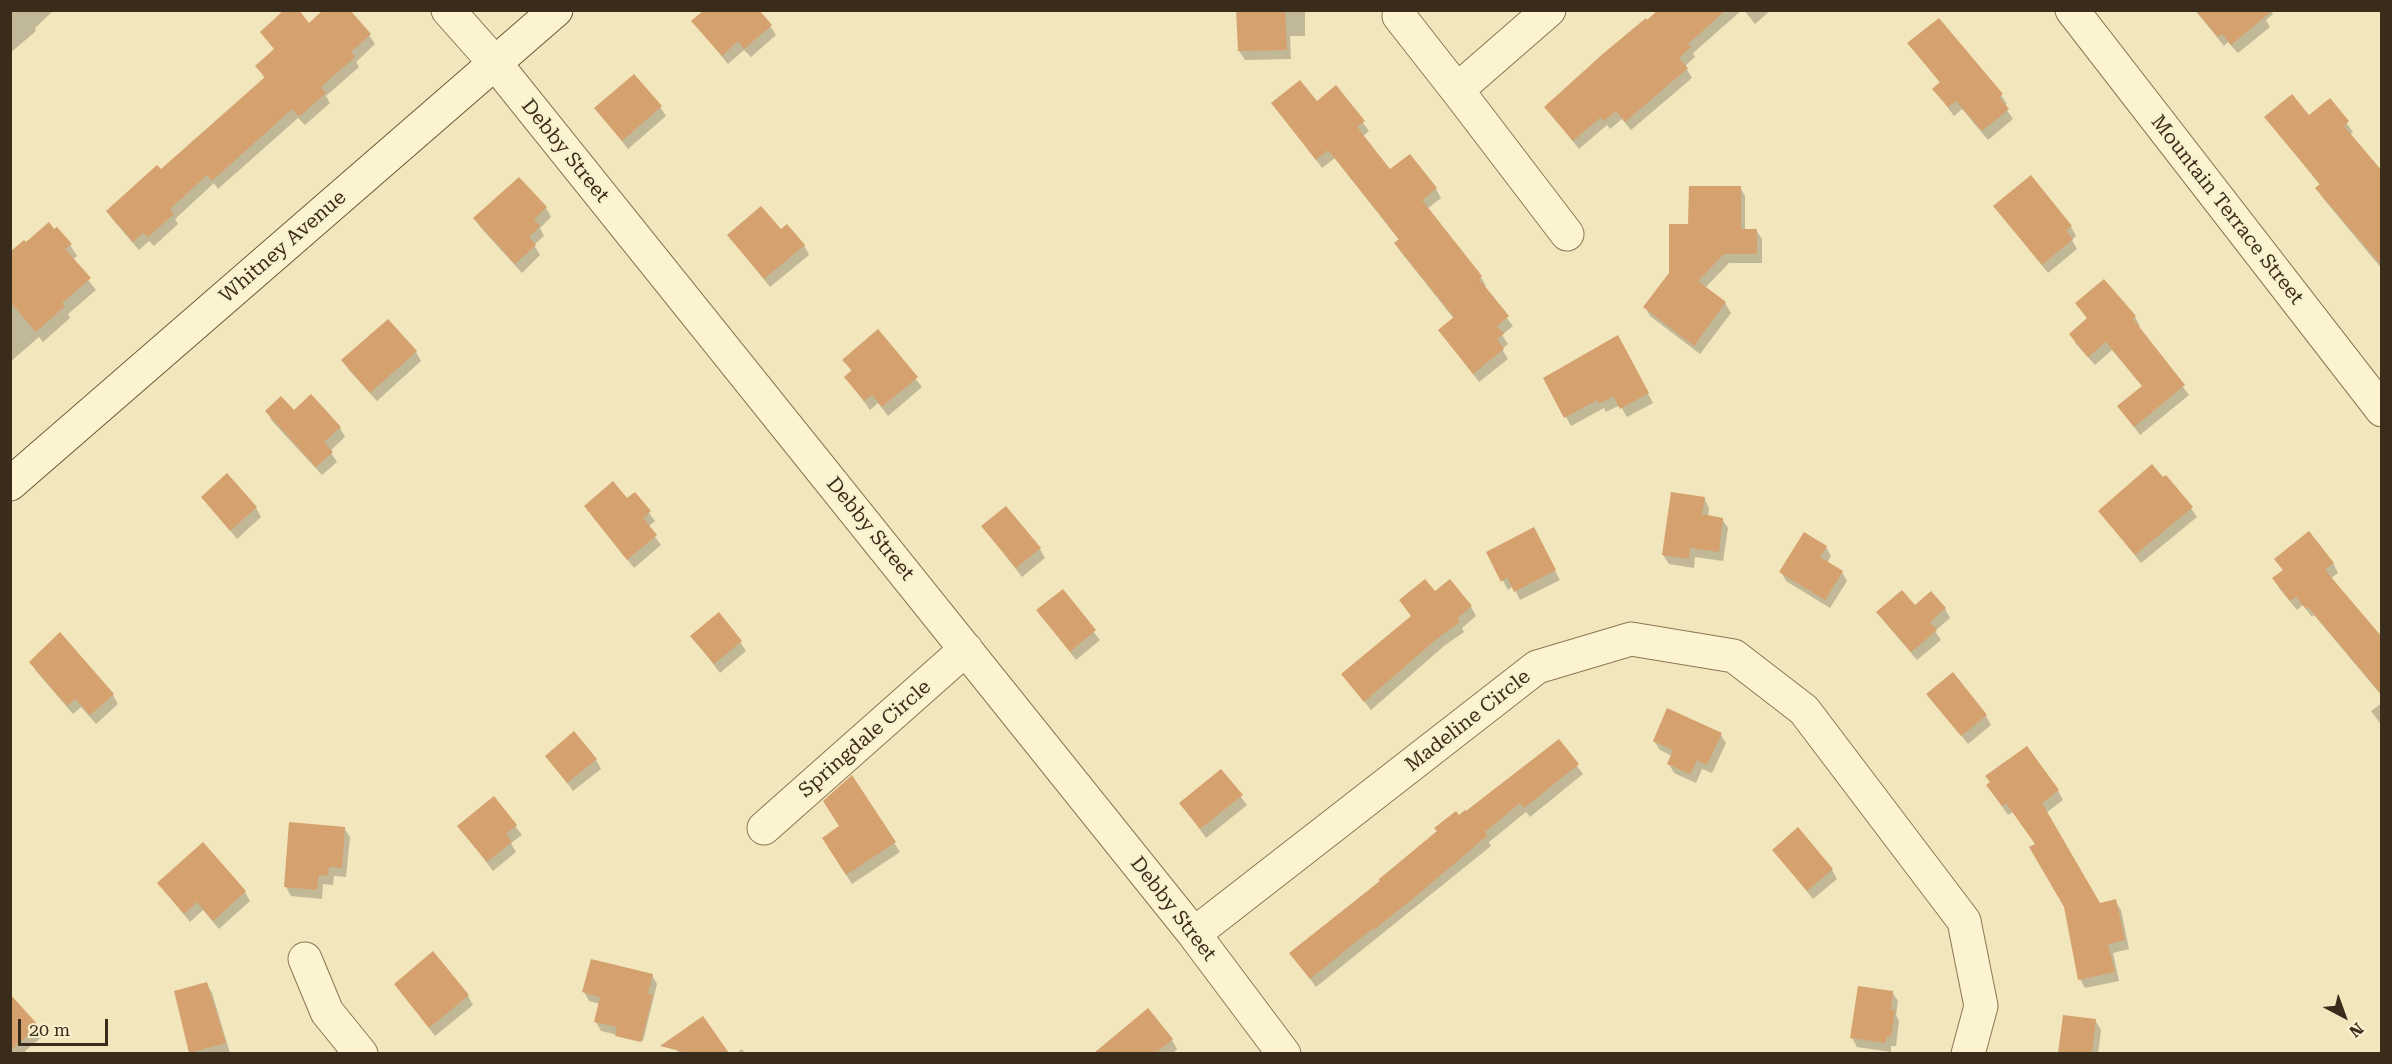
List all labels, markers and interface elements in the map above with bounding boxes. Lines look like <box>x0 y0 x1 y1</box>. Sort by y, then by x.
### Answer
street label: Debby Street <box>516 94 614 208</box>
street label: Mountain Terrace Street <box>2146 111 2308 309</box>
street label: Whitney Avenue <box>215 186 351 308</box>
street label: Debby Street <box>821 472 919 586</box>
street label: Madeline Circle <box>1401 665 1535 777</box>
street label: Springdale Circle <box>794 675 936 803</box>
street label: Debby Street <box>1125 852 1221 966</box>
north arrow <box>2314 986 2374 1046</box>
scale bar <box>21 1007 111 1045</box>
text: 20 m <box>29 1019 70 1040</box>
text: N <box>2345 1019 2367 1041</box>

